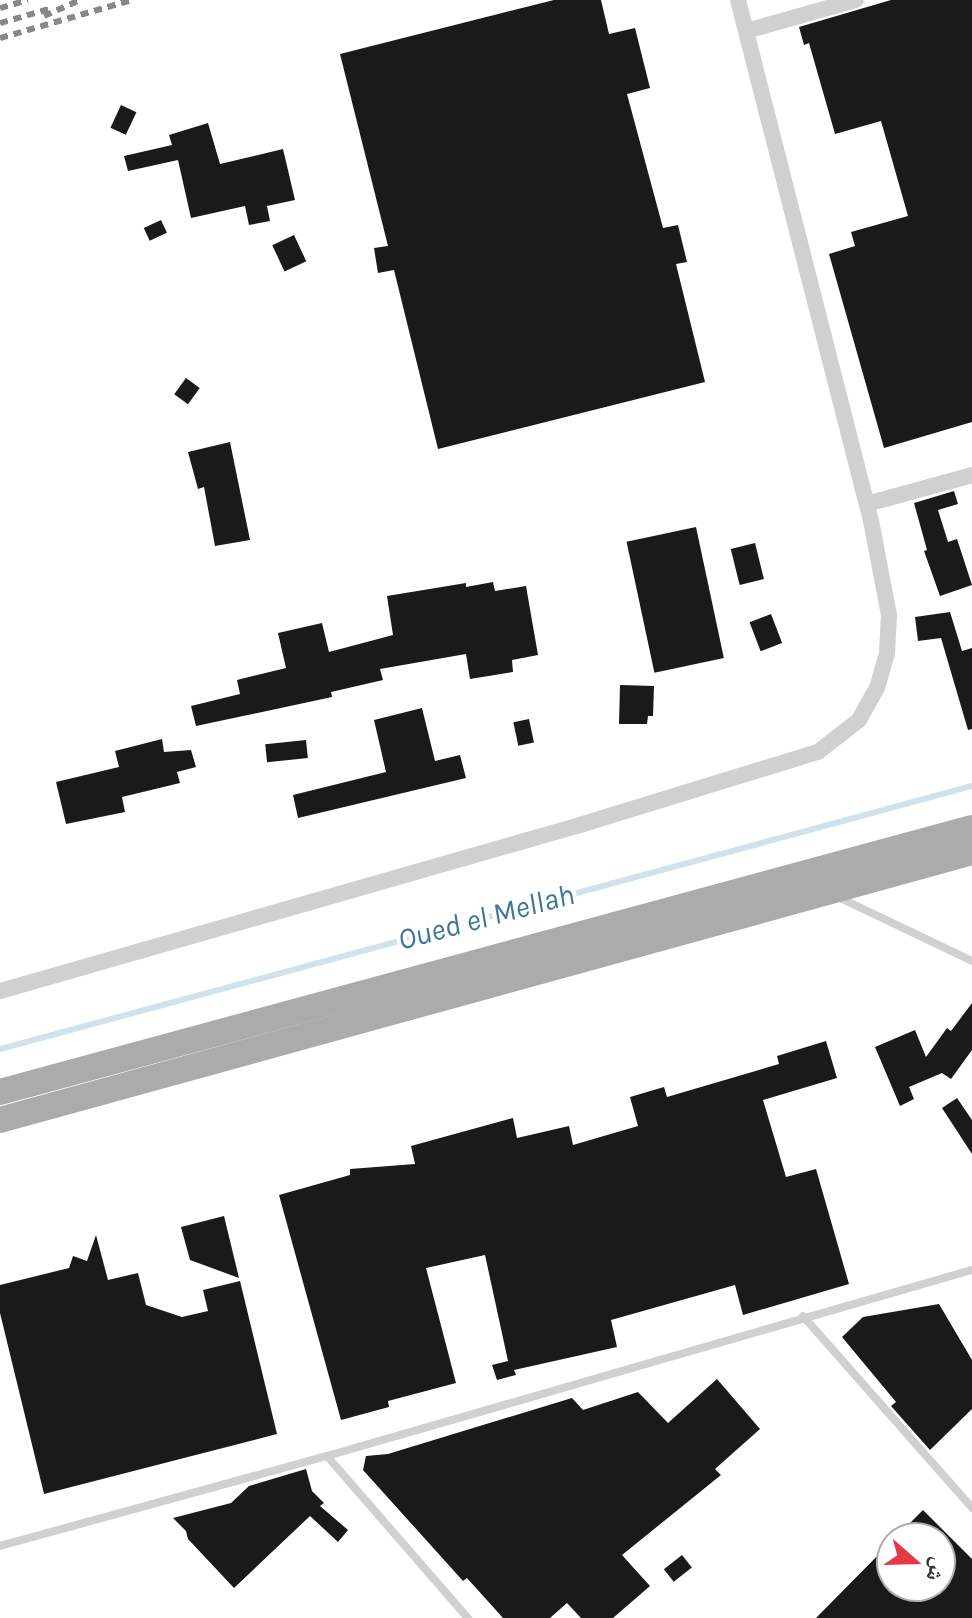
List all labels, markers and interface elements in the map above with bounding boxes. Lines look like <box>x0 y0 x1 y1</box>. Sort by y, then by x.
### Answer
water label: Oued el Mellah <box>394 876 578 958</box>
north arrow <box>876 1522 956 1602</box>
text: ش <box>920 1554 953 1585</box>

